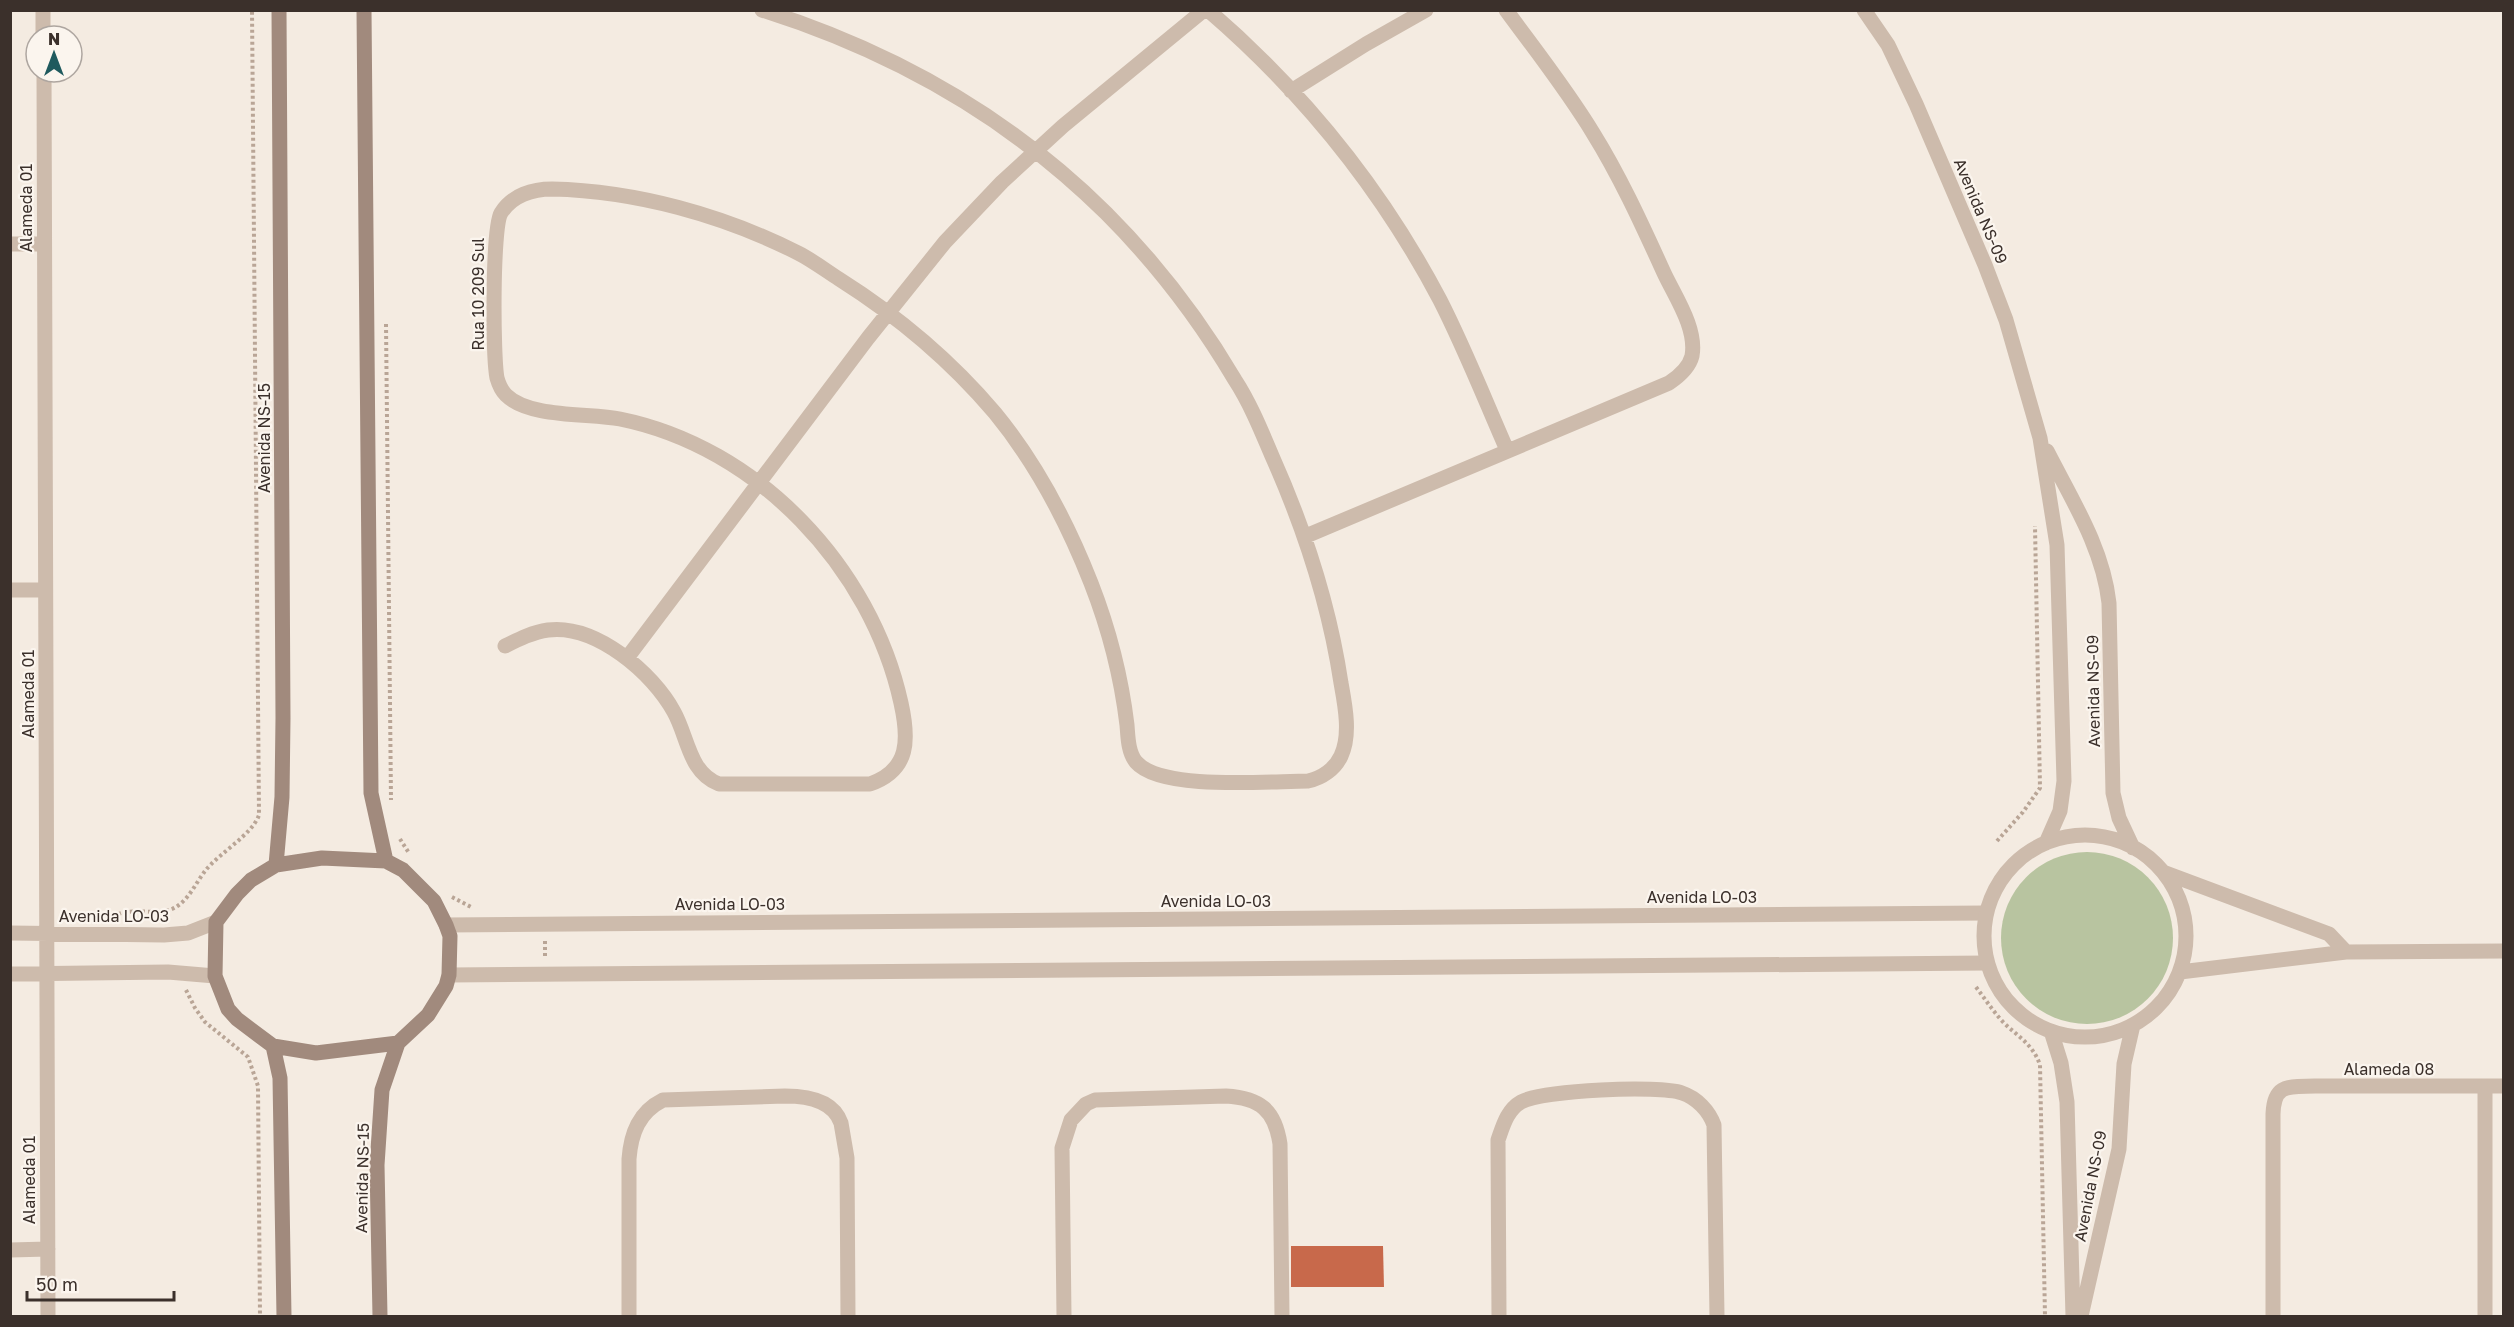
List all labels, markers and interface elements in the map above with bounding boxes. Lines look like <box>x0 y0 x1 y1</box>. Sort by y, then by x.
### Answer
north arrow <box>24 24 84 84</box>
text: N <box>48 29 60 49</box>
street label: Avenida NS-09 <box>1950 155 2012 267</box>
street label: Alameda 01 <box>16 163 36 252</box>
street label: Rua 10 209 Sul <box>468 238 488 350</box>
street label: Avenida NS-15 <box>254 383 274 493</box>
street label: Avenida NS-09 <box>2082 634 2104 748</box>
street label: Alameda 01 <box>18 649 38 738</box>
street label: Avenida LO-03 <box>1647 887 1757 907</box>
street label: Avenida LO-03 <box>1161 891 1271 911</box>
street label: Avenida LO-03 <box>675 894 785 914</box>
street label: Avenida LO-03 <box>59 906 169 926</box>
street label: Alameda 08 <box>2344 1059 2434 1079</box>
street label: Avenida NS-15 <box>351 1123 373 1233</box>
street label: Avenida NS-09 <box>2069 1129 2111 1243</box>
street label: Alameda 01 <box>19 1135 39 1224</box>
scale bar <box>27 1264 174 1302</box>
text: 50 m <box>36 1273 78 1295</box>

